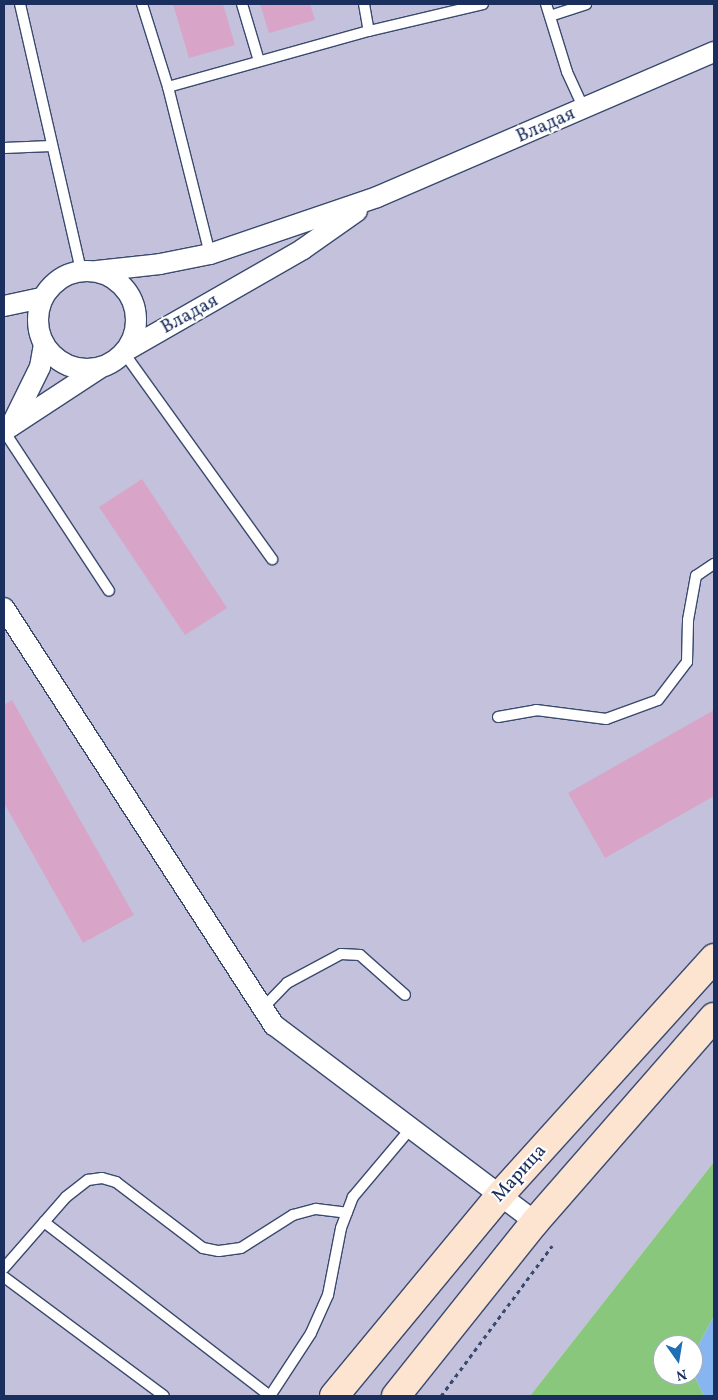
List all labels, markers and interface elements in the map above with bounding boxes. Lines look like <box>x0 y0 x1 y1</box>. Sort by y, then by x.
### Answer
street label: Владая <box>513 103 579 149</box>
street label: Владая <box>157 290 223 340</box>
street label: Марица <box>488 1140 552 1208</box>
north arrow <box>653 1335 703 1385</box>
text: N <box>674 1364 688 1385</box>

